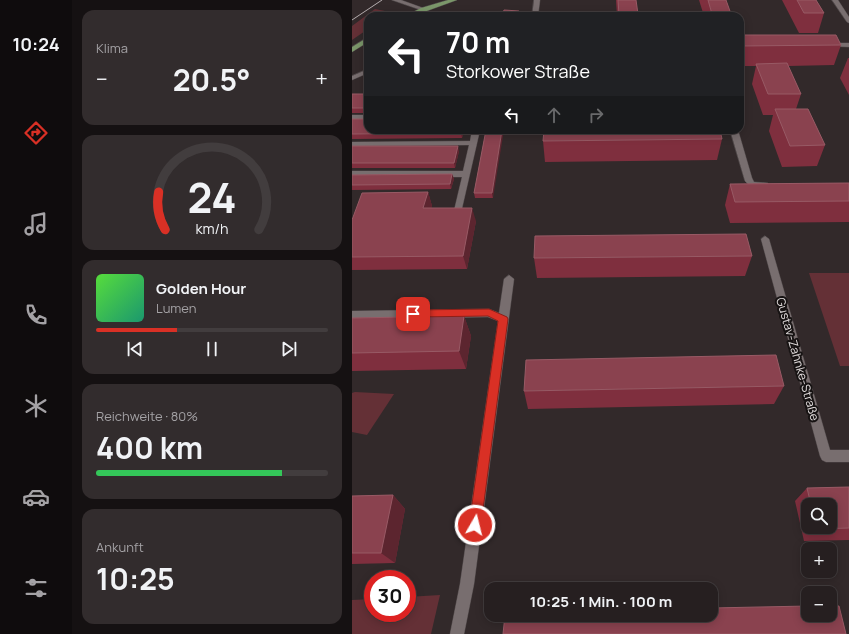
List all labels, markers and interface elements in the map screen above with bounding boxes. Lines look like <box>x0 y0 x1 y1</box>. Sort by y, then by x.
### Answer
text: 70 m <box>446 23 510 61</box>
icon: left <box>380 28 432 80</box>
text: 10:24 <box>12 32 60 56</box>
text: Klima <box>96 39 128 57</box>
text: 20.5° <box>173 59 251 100</box>
text: Storkower Straße <box>446 59 590 83</box>
text: − <box>96 64 108 94</box>
text: + <box>315 64 328 94</box>
icon: left <box>501 104 523 126</box>
icon: ahead <box>543 104 565 126</box>
icon: right <box>585 104 607 126</box>
icon: directions <box>22 119 50 147</box>
text: 24 <box>187 169 237 225</box>
icon: music <box>22 210 50 238</box>
text: km/h <box>195 219 229 238</box>
text: Golden Hour <box>156 278 246 299</box>
street label: Gustav-Zahnke-Straße <box>772 295 824 423</box>
pin <box>396 297 430 331</box>
text: Lumen <box>156 299 196 317</box>
icon: phone <box>22 301 50 329</box>
icon: arrive <box>402 303 424 325</box>
icon: previous <box>124 338 146 360</box>
icon: pause <box>201 338 223 360</box>
icon: next <box>278 338 300 360</box>
icon: climate <box>22 392 50 420</box>
text: Reichweite · 80% <box>96 407 198 425</box>
text: 400 km <box>96 427 203 468</box>
icon: car <box>22 483 50 511</box>
map controls <box>801 498 837 622</box>
button: search <box>801 498 837 534</box>
position arrow <box>454 504 496 546</box>
text: Ankunft <box>96 538 144 556</box>
button: + <box>801 542 837 578</box>
text: 10:25 <box>96 558 175 599</box>
speed limit sign: 30 <box>364 570 416 622</box>
icon: filters <box>22 574 50 602</box>
button: − <box>801 586 837 622</box>
text: 10:25 · 1 Min. · 100 m <box>530 591 672 612</box>

